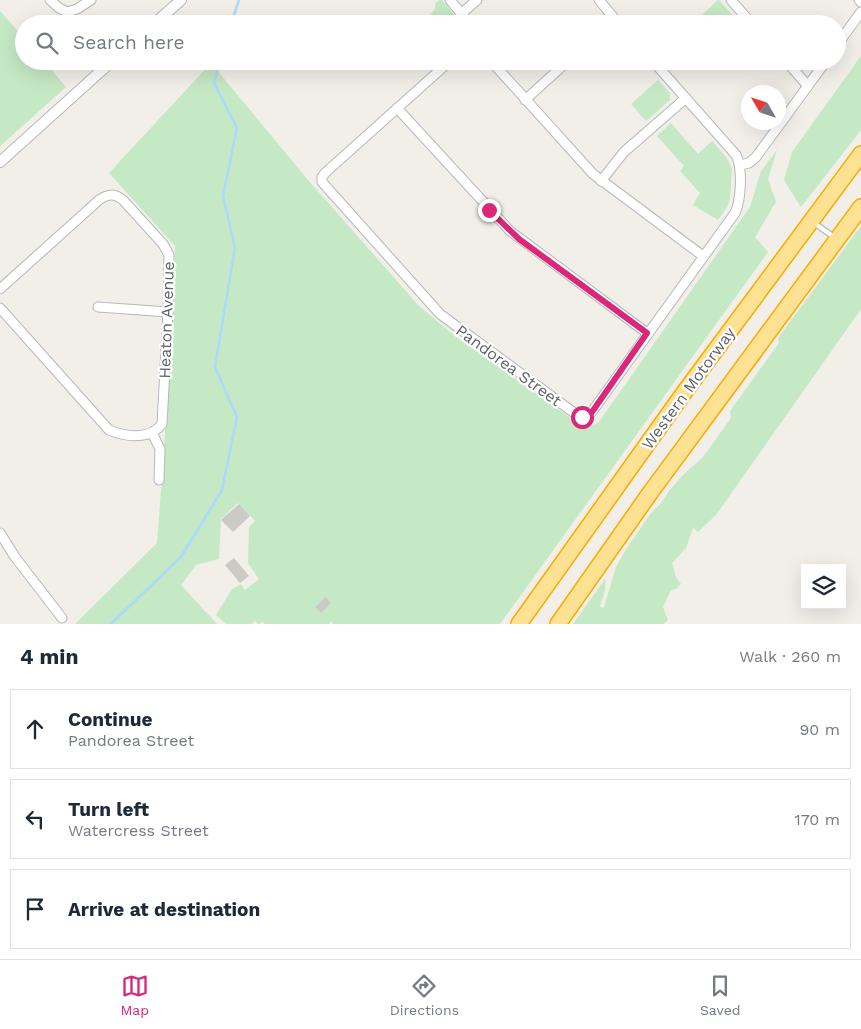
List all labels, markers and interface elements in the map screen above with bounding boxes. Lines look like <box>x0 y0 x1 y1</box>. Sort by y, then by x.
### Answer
search box <box>15 15 846 70</box>
icon: search <box>33 29 61 57</box>
text: Search here <box>73 31 184 54</box>
north arrow <box>741 85 786 130</box>
route end <box>478 199 501 222</box>
street label: Heaton Avenue <box>155 261 178 379</box>
street label: Pandorea Street <box>452 321 566 410</box>
street label: Western Motorway <box>638 323 739 453</box>
route start <box>571 406 594 429</box>
map controls <box>801 564 846 609</box>
button: layers <box>801 564 846 609</box>
text: 4 min <box>20 644 78 669</box>
text: Walk · 260 m <box>739 647 841 666</box>
text: Continue <box>68 708 152 731</box>
icon: ahead <box>21 715 49 743</box>
text: 90 m <box>799 720 840 739</box>
text: Pandorea Street <box>68 731 194 750</box>
text: Turn left <box>68 798 149 821</box>
icon: left <box>21 805 49 833</box>
text: 170 m <box>794 810 840 829</box>
text: Watercress Street <box>68 821 209 840</box>
icon: arrive <box>21 895 49 923</box>
text: Arrive at destination <box>68 898 260 921</box>
tab: Map <box>120 972 149 1018</box>
tab: Directions <box>390 972 459 1018</box>
tab: Saved <box>700 972 741 1018</box>

